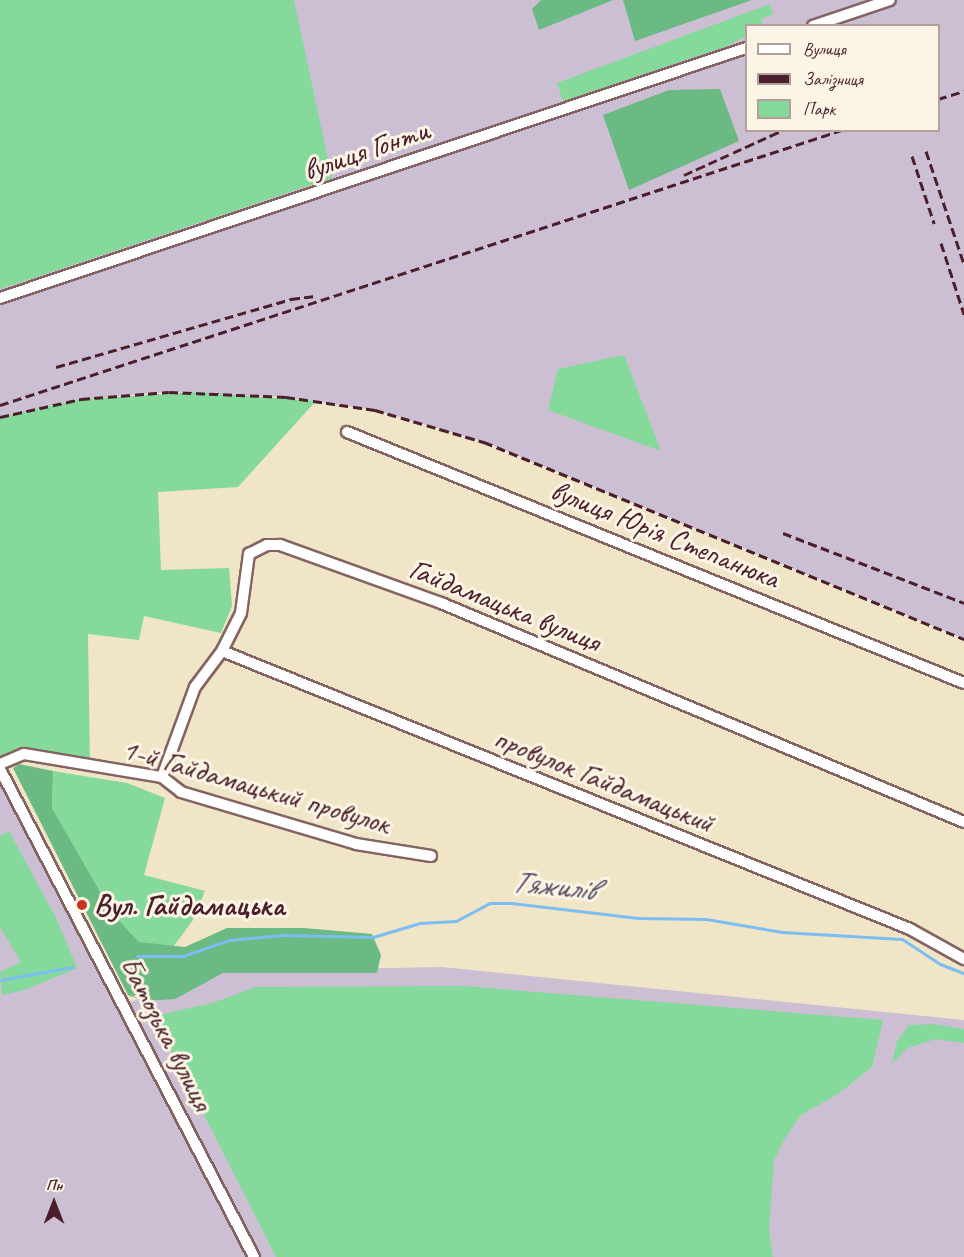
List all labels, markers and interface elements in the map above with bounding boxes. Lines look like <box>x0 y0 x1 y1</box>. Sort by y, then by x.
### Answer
legend <box>745 24 940 132</box>
text: Вулиця <box>803 38 846 60</box>
text: Залізниця <box>803 68 863 90</box>
text: Парк <box>803 98 835 120</box>
street label: вулиця Гонти <box>298 112 434 188</box>
street label: вулиця Юрія Степанюка <box>545 471 785 597</box>
street label: Гайдамацька вулиця <box>405 551 605 659</box>
street label: провулок Гайдамацький <box>489 720 719 840</box>
street label: 1-й Гайдамацький провулок <box>118 731 394 841</box>
water label: Тяжилів <box>509 863 597 909</box>
place label: Вул. Гайдамацька <box>94 887 284 923</box>
marker: Вул. Гайдамацька <box>75 898 89 912</box>
street label: Батозька вулиця <box>113 950 221 1116</box>
north arrow <box>24 1173 84 1233</box>
text: Пн <box>46 1175 62 1195</box>

